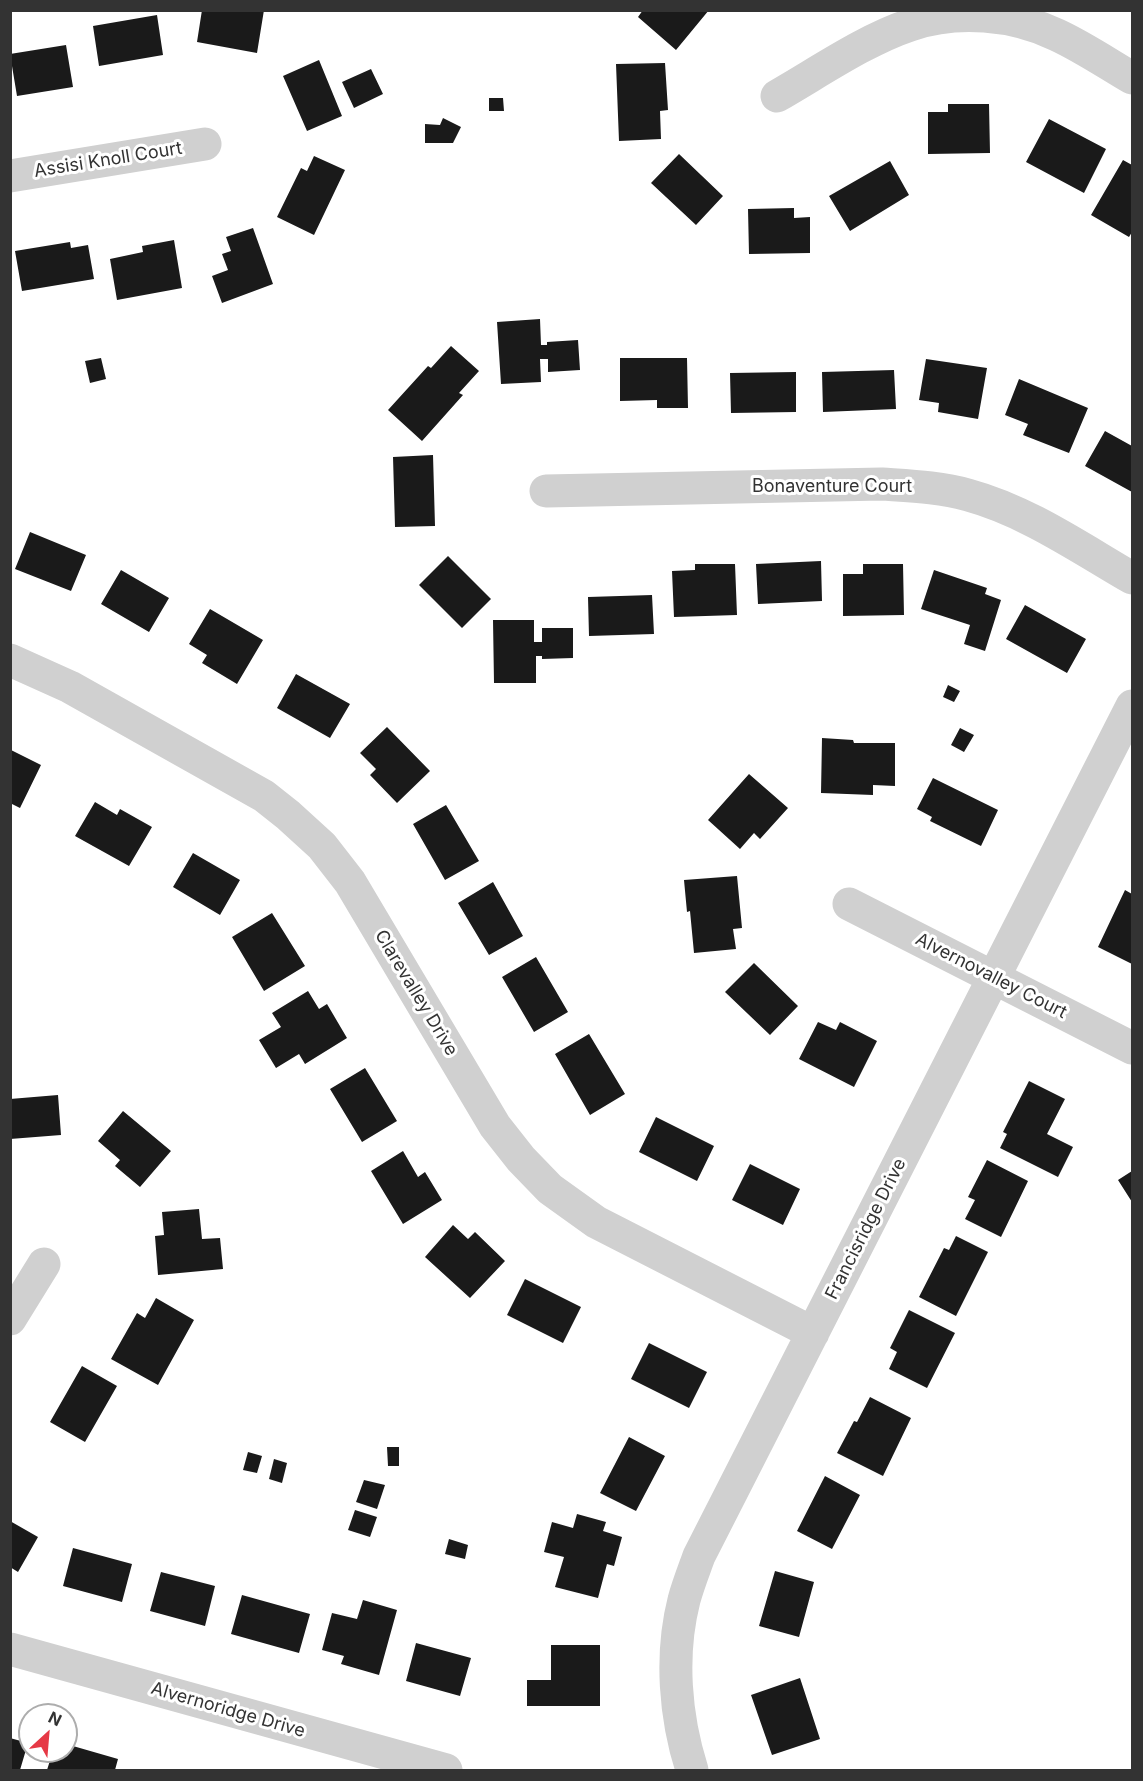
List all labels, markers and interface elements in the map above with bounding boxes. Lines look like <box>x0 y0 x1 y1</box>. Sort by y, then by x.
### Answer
street label: Assisi Knoll Court <box>32 138 184 182</box>
street label: Bonaventure Court <box>752 476 912 498</box>
street label: Clarevalley Drive <box>370 926 462 1060</box>
street label: Alvernovalley Court <box>912 928 1070 1024</box>
street label: Francisridge Drive <box>821 1155 911 1303</box>
street label: Alvernoridge Drive <box>148 1678 308 1742</box>
north arrow <box>18 1703 78 1763</box>
text: N <box>45 1707 65 1730</box>

